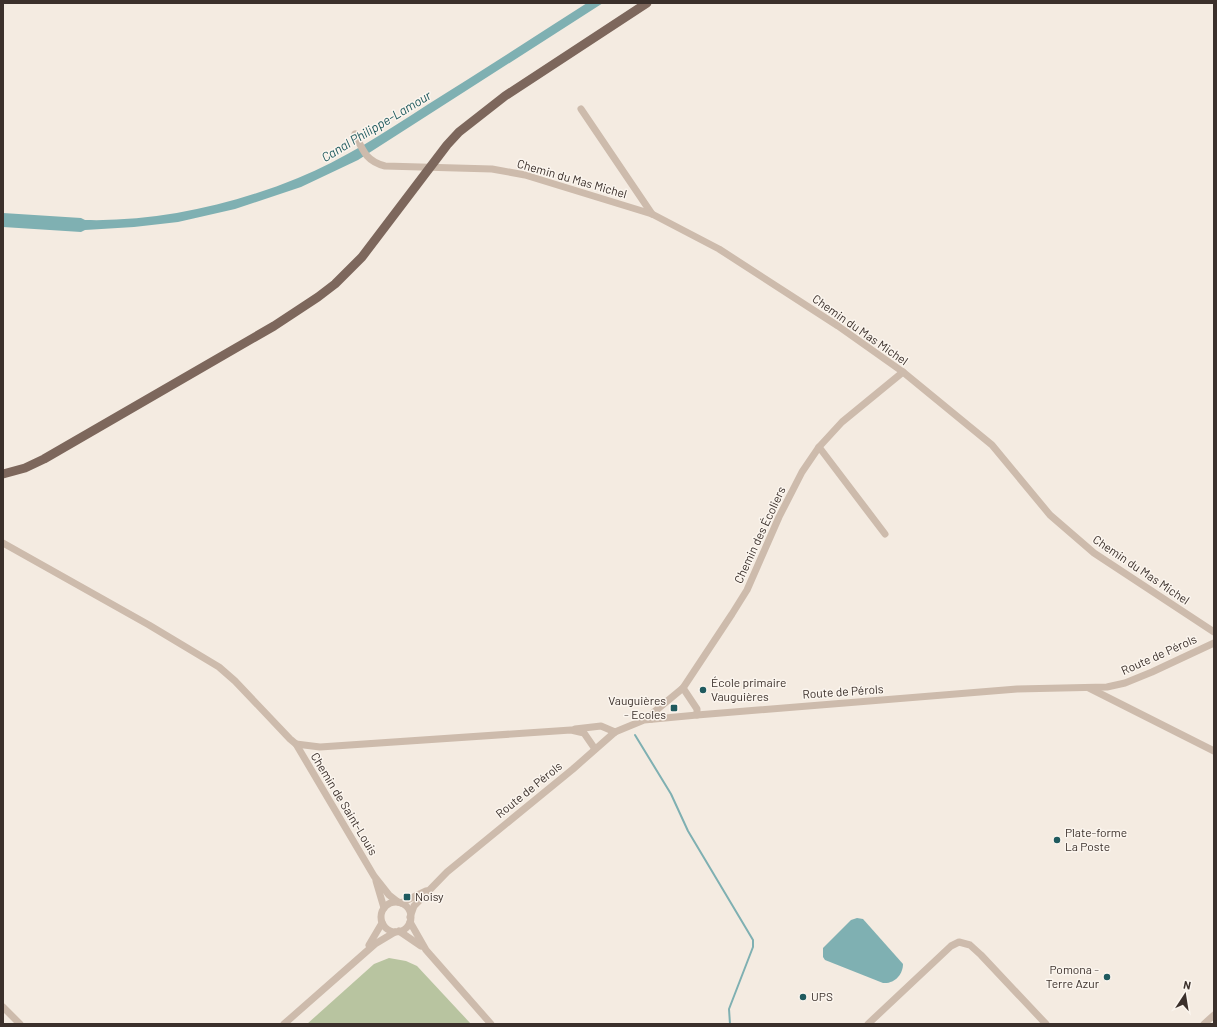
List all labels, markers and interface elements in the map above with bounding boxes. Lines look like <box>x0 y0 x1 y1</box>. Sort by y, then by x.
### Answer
water label: Canal Philippe-Lamour <box>318 87 434 165</box>
street label: Chemin du Mas Michel <box>516 156 629 200</box>
street label: Chemin du Mas Michel <box>810 291 911 367</box>
street label: Chemin des Écoliers <box>731 484 788 585</box>
street label: Chemin du Mas Michel <box>1091 532 1193 607</box>
street label: Route de Pérols <box>1119 631 1199 677</box>
place label: École primaire Vauguières <box>711 675 786 703</box>
street label: Route de Pérols <box>802 681 884 701</box>
marker: École primaire Vauguières <box>698 685 708 695</box>
place label: Vauguières - Ecoles <box>608 693 666 721</box>
marker: Vauguières - Ecoles <box>669 703 679 713</box>
street label: Chemin de Saint-Louis <box>309 750 381 858</box>
street label: Route de Pérols <box>492 758 565 820</box>
place label: Plate-forme La Poste <box>1065 825 1127 853</box>
marker: Plate-forme La Poste <box>1052 835 1062 845</box>
place label: Noisy <box>415 889 444 903</box>
marker: Noisy <box>402 892 412 902</box>
place label: Pomona - Terre Azur <box>1046 962 1100 990</box>
marker: Pomona - Terre Azur <box>1102 972 1112 982</box>
north arrow <box>1165 975 1205 1015</box>
text: N <box>1182 978 1192 992</box>
place label: UPS <box>811 989 833 1003</box>
marker: UPS <box>798 992 808 1002</box>

